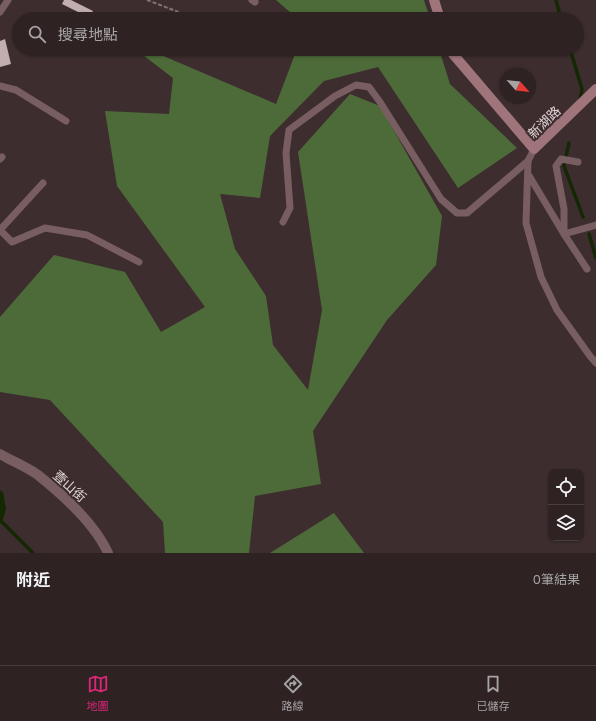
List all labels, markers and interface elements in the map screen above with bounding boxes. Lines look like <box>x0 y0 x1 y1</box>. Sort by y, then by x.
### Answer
search box <box>12 12 584 56</box>
icon: search <box>26 23 48 45</box>
text: 搜尋地點 <box>58 24 118 45</box>
north arrow <box>500 68 536 104</box>
street label: 新湖路 <box>524 102 565 143</box>
street label: 壹山街 <box>49 466 91 506</box>
map controls <box>548 469 584 541</box>
button: locate <box>548 469 584 505</box>
button: layers <box>548 505 584 541</box>
text: 附近 <box>16 568 50 592</box>
text: 0筆結果 <box>533 570 580 589</box>
tab: 地圖 <box>87 673 109 715</box>
tab: 路線 <box>282 673 304 715</box>
tab: 已儲存 <box>477 673 510 715</box>

